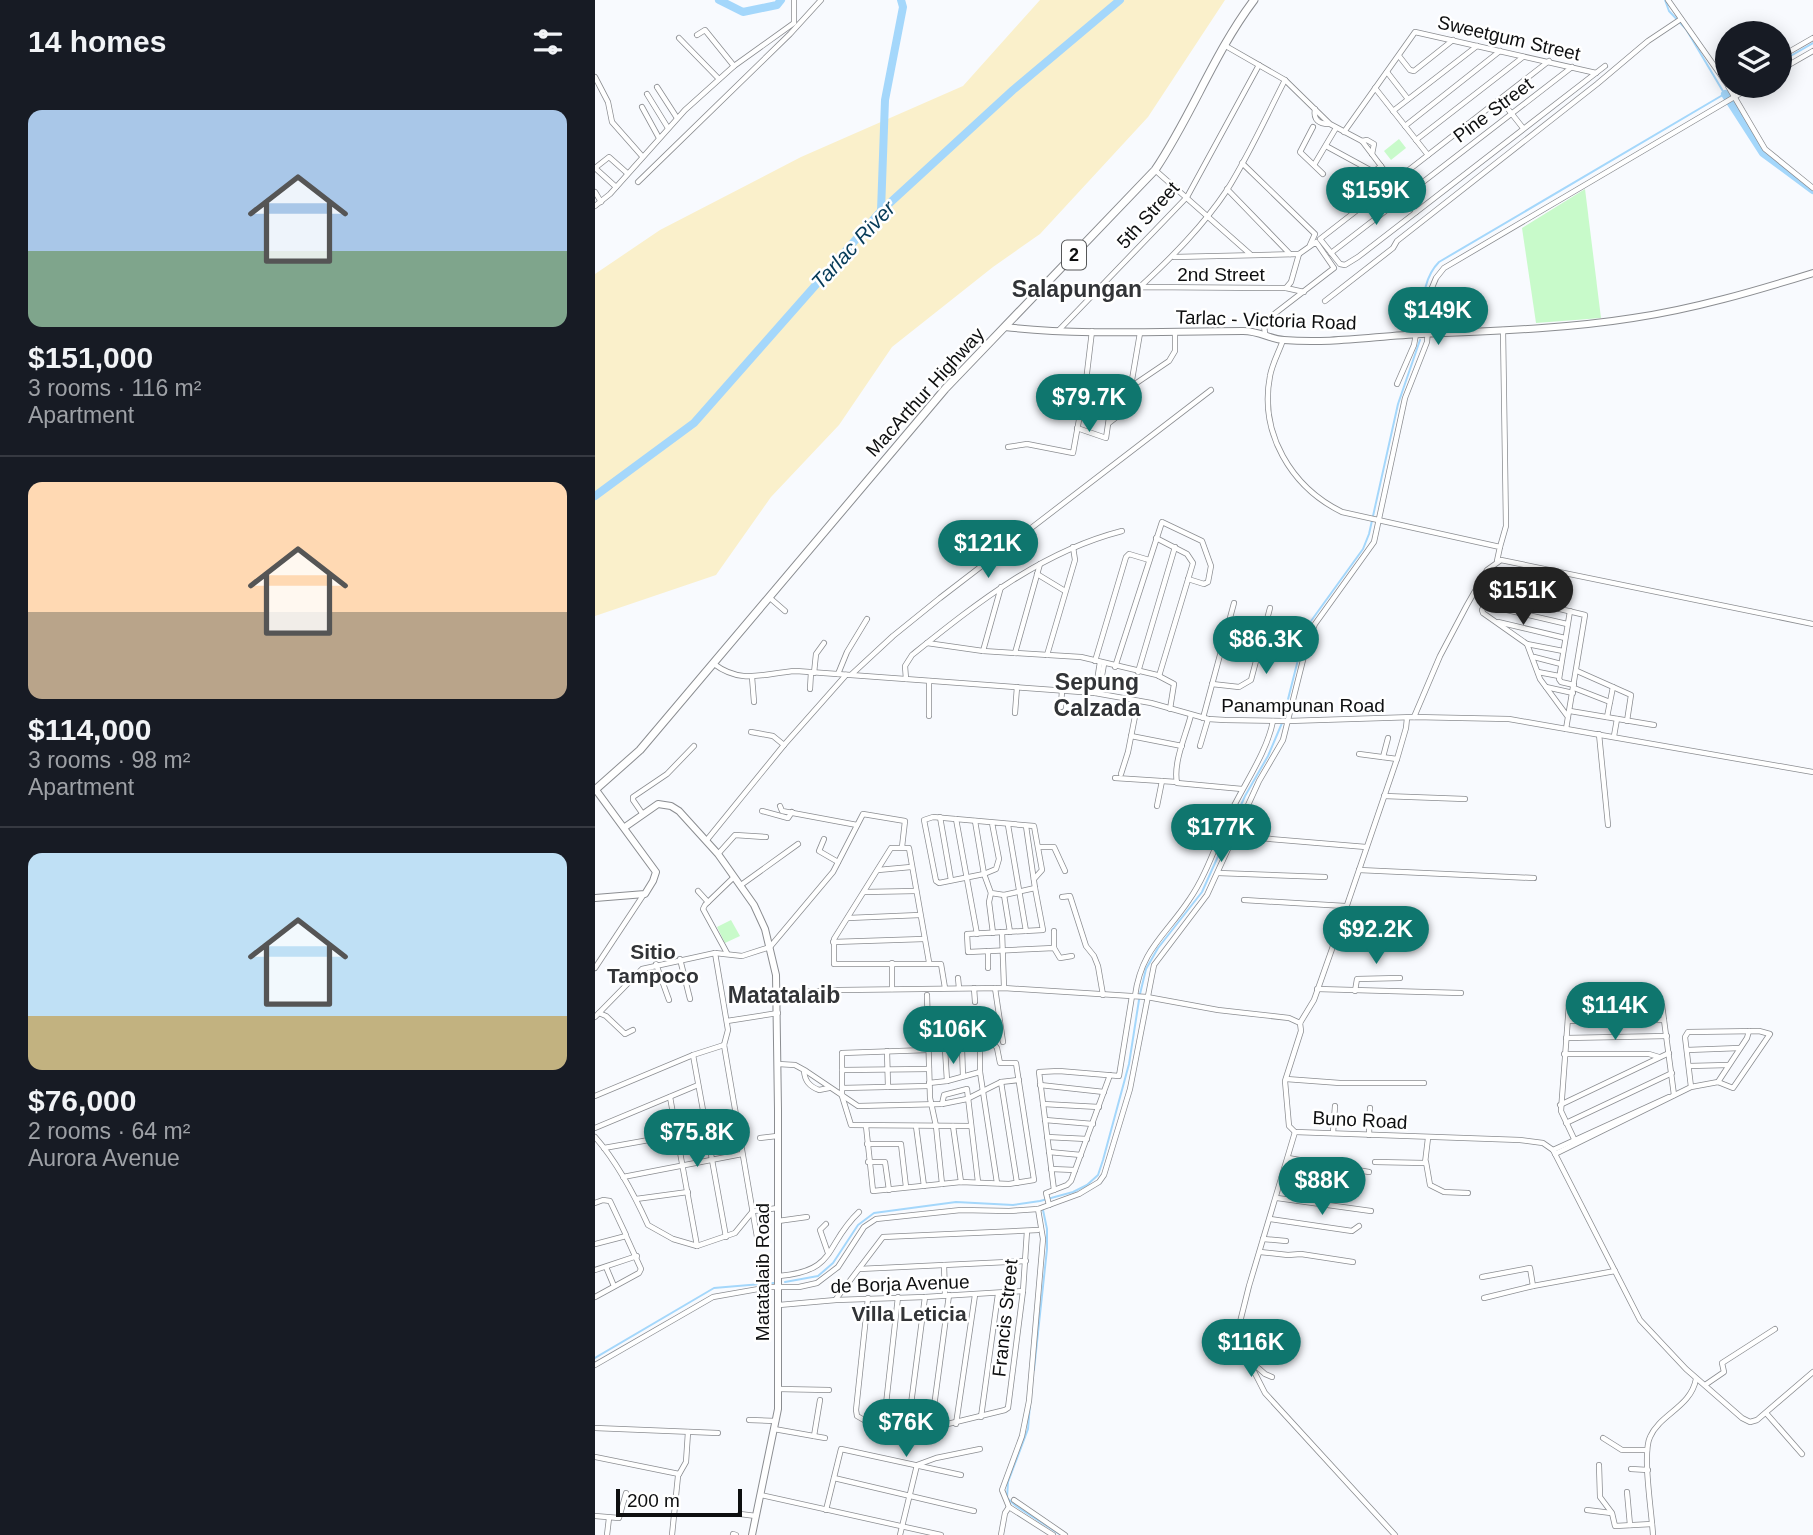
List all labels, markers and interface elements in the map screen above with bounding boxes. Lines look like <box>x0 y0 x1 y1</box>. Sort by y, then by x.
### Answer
street label: Sweetgum Street <box>1436 11 1583 65</box>
map controls <box>1715 21 1792 98</box>
button: layers <box>1715 21 1792 98</box>
icon: filters <box>529 23 567 61</box>
text: 14 homes <box>28 25 166 58</box>
street label: Pine Street <box>1449 73 1537 147</box>
icon: home <box>235 156 361 282</box>
pin: $159K <box>1327 168 1425 227</box>
street label: 5th Street <box>1113 177 1184 253</box>
text: $159K <box>1342 177 1410 203</box>
water label: Tarlac River <box>807 196 900 294</box>
road number: 2 <box>1062 241 1086 270</box>
street label: 2nd Street <box>1177 264 1266 285</box>
district label: Salapungan <box>1012 276 1142 302</box>
pin: $149K <box>1389 288 1487 347</box>
text: $149K <box>1404 297 1472 323</box>
street label: Tarlac - Victoria Road <box>1175 306 1357 334</box>
street label: MacArthur Highway <box>862 323 989 461</box>
text: $151,000 <box>28 341 153 374</box>
pin: $79.7K <box>1032 374 1146 434</box>
text: 3 rooms · 116 m² <box>28 375 201 401</box>
text: $79.7K <box>1052 384 1126 410</box>
text: Apartment <box>28 402 134 428</box>
pin: $121K <box>939 520 1037 580</box>
icon: home <box>235 528 361 654</box>
text: $121K <box>954 530 1022 556</box>
pin: $151K <box>1474 568 1572 627</box>
text: $151K <box>1489 577 1557 603</box>
pin: $86.3K <box>1209 616 1323 676</box>
text: $86.3K <box>1229 626 1303 652</box>
district label: Sepung Calzada <box>1054 669 1141 721</box>
street label: Panampunan Road <box>1221 695 1385 716</box>
text: $114,000 <box>28 713 151 746</box>
text: 3 rooms · 98 m² <box>28 747 190 773</box>
text: Apartment <box>28 774 134 800</box>
pin: $177K <box>1172 804 1270 864</box>
text: $177K <box>1187 814 1255 840</box>
icon: home <box>235 899 361 1025</box>
pin: $92.2K <box>1319 906 1433 966</box>
text: $92.2K <box>1339 916 1413 942</box>
district label: Sitio Tampoco <box>607 940 699 987</box>
district label: Matatalaib <box>728 982 840 1008</box>
pin: $114K <box>1566 982 1664 1042</box>
text: $114K <box>1582 992 1648 1018</box>
pin: $106K <box>904 1006 1002 1066</box>
text: $106K <box>919 1016 987 1042</box>
text: $76,000 <box>28 1084 136 1117</box>
street label: Buno Road <box>1312 1107 1408 1133</box>
pin: $75.8K <box>640 1110 754 1169</box>
text: 2 rooms · 64 m² <box>28 1118 190 1144</box>
text: $75.8K <box>660 1119 734 1145</box>
text: Aurora Avenue <box>28 1145 180 1171</box>
pin: $88K <box>1281 1158 1363 1217</box>
text: $88K <box>1295 1167 1349 1193</box>
street label: Matatalaib Road <box>752 1203 773 1341</box>
street label: Francis Street <box>988 1257 1022 1378</box>
street label: de Borja Avenue <box>830 1271 970 1297</box>
district label: Villa Leticia <box>851 1302 967 1325</box>
pin: $116K <box>1202 1320 1300 1379</box>
text: $116K <box>1218 1329 1284 1355</box>
pin: $76K <box>865 1400 947 1459</box>
text: $76K <box>879 1409 933 1435</box>
scale bar <box>616 1486 742 1518</box>
text: 200 m <box>627 1490 680 1511</box>

